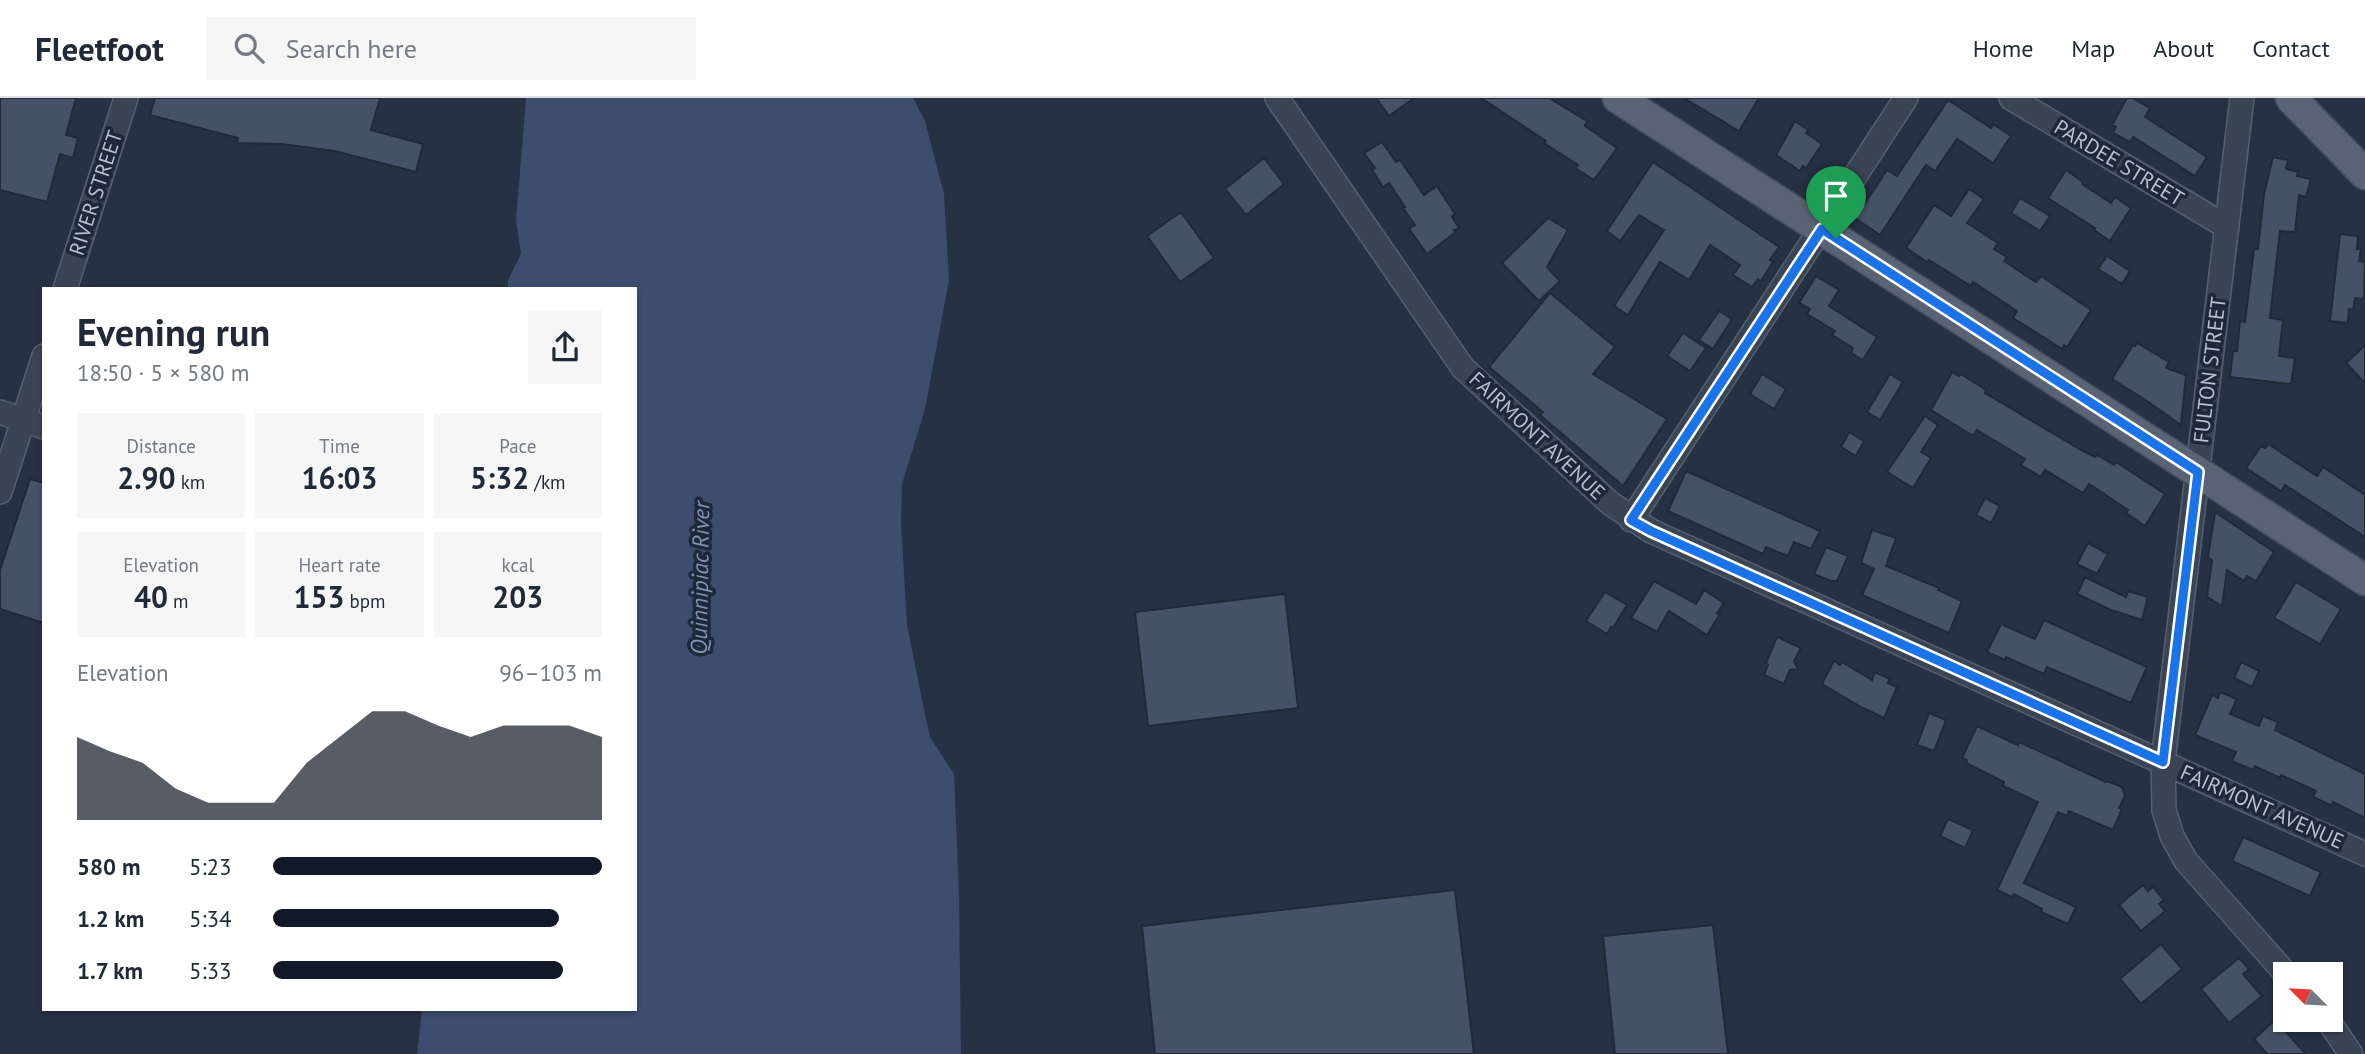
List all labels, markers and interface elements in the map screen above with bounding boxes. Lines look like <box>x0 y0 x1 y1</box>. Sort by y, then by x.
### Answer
search box <box>206 17 696 80</box>
text: Fleetfoot <box>35 27 164 70</box>
icon: search <box>230 29 268 67</box>
text: Search here <box>286 32 417 65</box>
text: Home <box>1973 33 2033 64</box>
text: Map <box>2071 33 2115 64</box>
text: About <box>2153 33 2214 64</box>
text: Contact <box>2252 33 2330 64</box>
street label: PARDEE STREET <box>2050 113 2189 212</box>
street label: RIVER STREET <box>63 127 128 259</box>
pin <box>1806 166 1866 238</box>
icon: arrive <box>1817 177 1855 215</box>
street label: FULTON STREET <box>2187 295 2232 445</box>
text: Evening run <box>77 307 270 356</box>
button: share <box>528 310 602 384</box>
text: 18:50 · 5 × 580 m <box>77 358 249 387</box>
street label: FAIRMONT AVENUE <box>1464 366 1611 506</box>
text: Distance <box>126 434 196 458</box>
text: Time <box>319 434 360 458</box>
text: Pace <box>499 434 536 458</box>
text: 2.90 <box>117 458 176 497</box>
text: 16:03 <box>301 458 378 497</box>
text: 5:32 <box>470 458 529 497</box>
text: km <box>176 470 205 494</box>
text: /km <box>529 470 566 494</box>
water label: Quinnipiac River <box>684 500 715 655</box>
text: Elevation <box>123 553 199 577</box>
text: Heart rate <box>298 553 381 577</box>
text: kcal <box>502 553 534 577</box>
text: 40 <box>134 577 168 616</box>
text: 153 <box>293 577 344 616</box>
text: 203 <box>492 577 543 616</box>
text: m <box>168 589 188 613</box>
text: bpm <box>344 589 386 613</box>
text: Elevation <box>77 658 169 687</box>
text: 96–103 m <box>499 658 602 687</box>
street label: FAIRMONT AVENUE <box>2176 758 2348 855</box>
text: 580 m <box>77 852 140 881</box>
text: 5:23 <box>189 852 232 881</box>
text: 1.2 km <box>77 904 144 933</box>
text: 5:34 <box>189 904 232 933</box>
text: 1.7 km <box>77 956 143 985</box>
text: 5:33 <box>189 956 232 985</box>
north arrow <box>2273 962 2343 1032</box>
map controls <box>2273 962 2343 1032</box>

